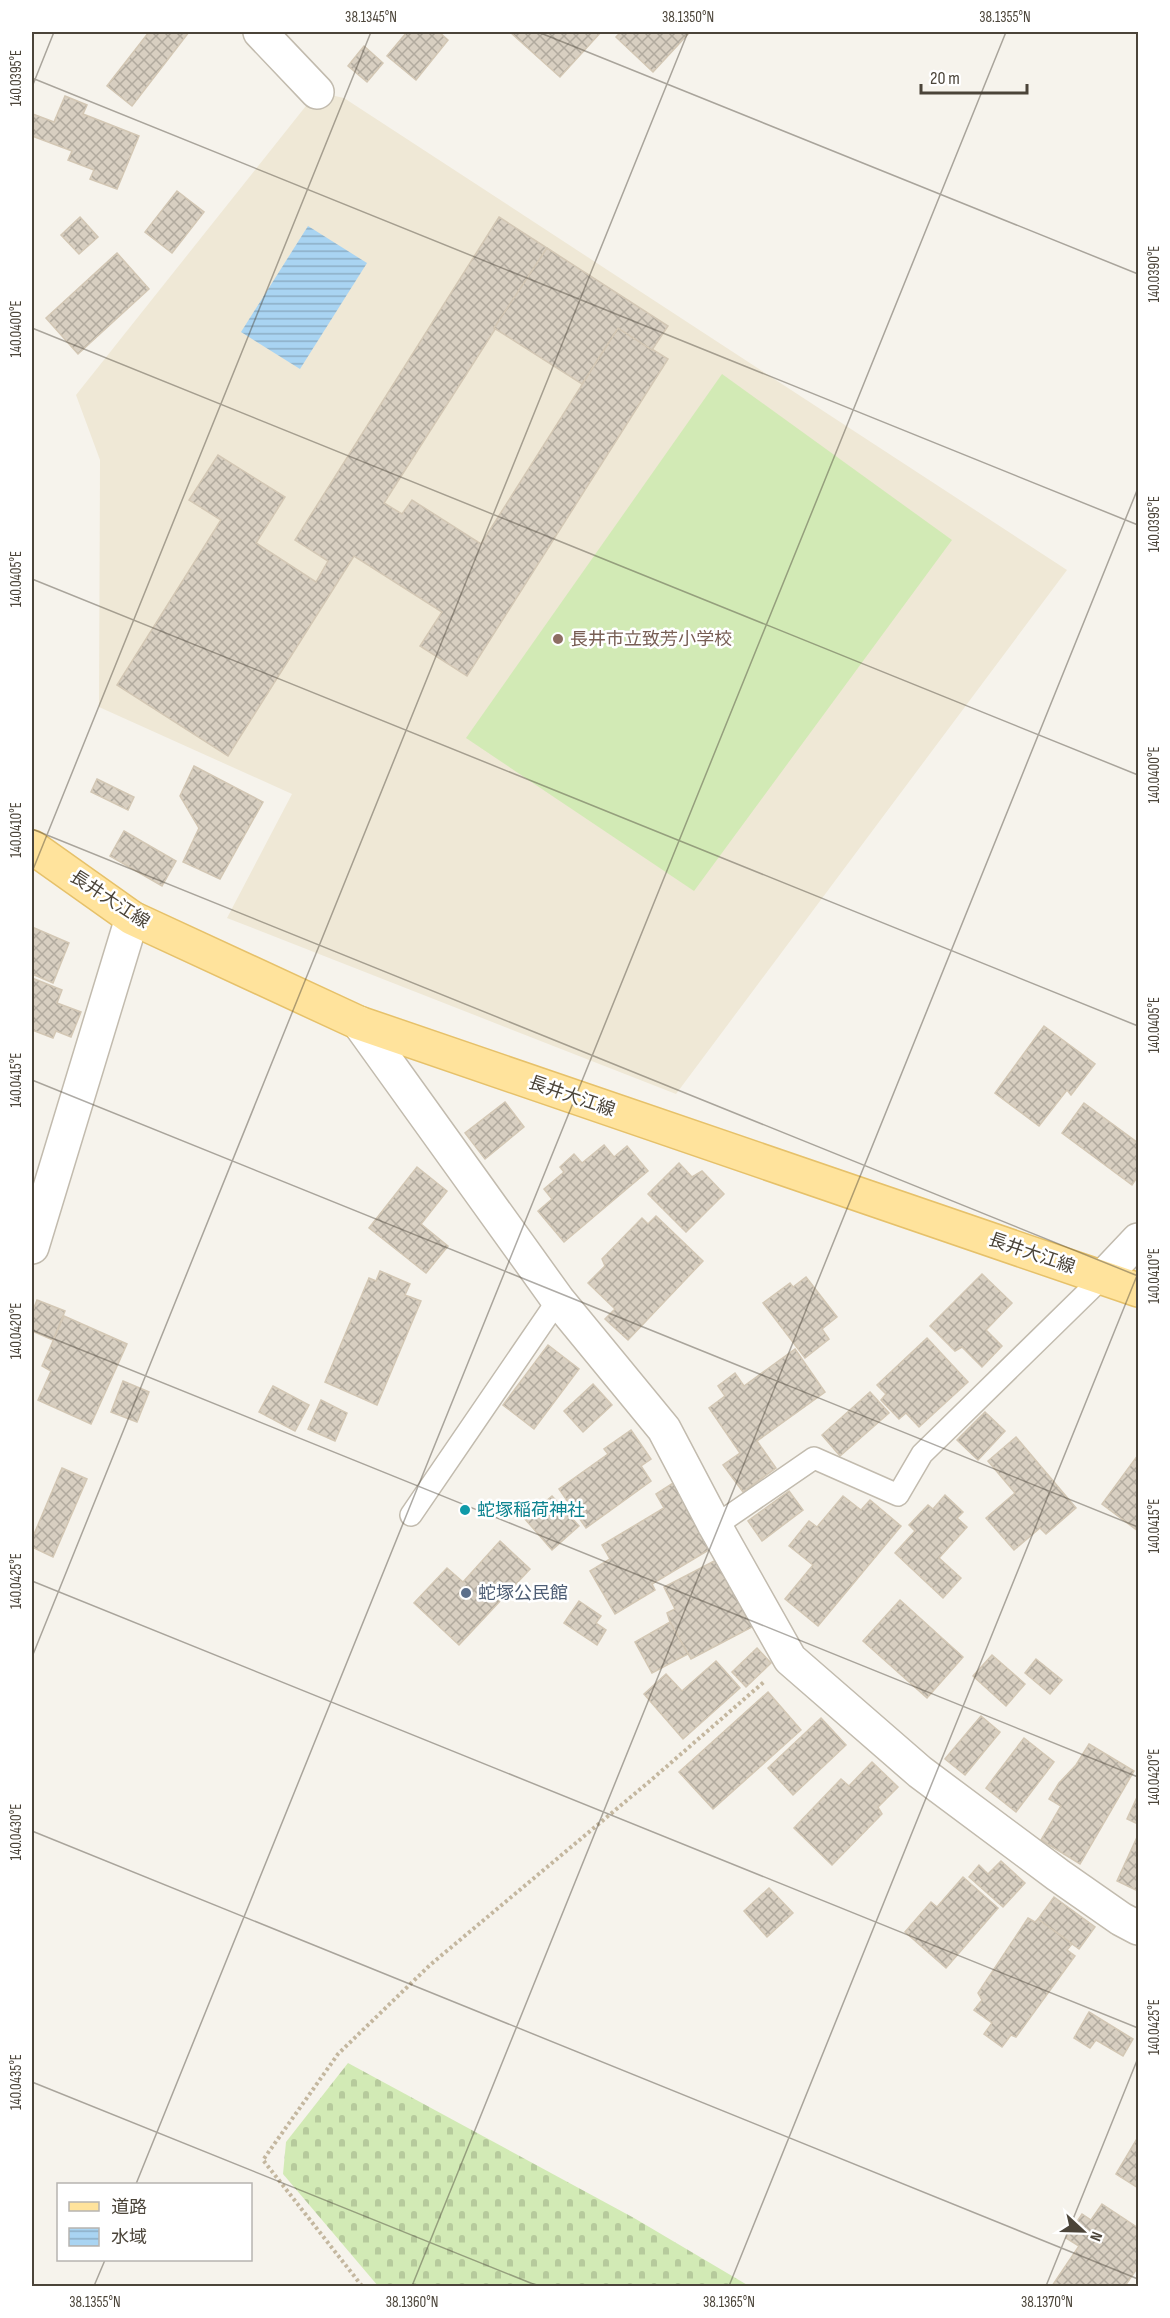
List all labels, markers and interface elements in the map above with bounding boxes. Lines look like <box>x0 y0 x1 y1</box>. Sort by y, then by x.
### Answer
text: 38.1345°N <box>345 8 397 27</box>
text: 38.1350°N <box>662 8 714 27</box>
text: 38.1355°N <box>979 8 1031 27</box>
text: 140.0395°E <box>7 50 26 106</box>
scale bar <box>921 57 1028 95</box>
text: 20 m <box>930 68 960 89</box>
text: 140.0390°E <box>1145 245 1164 303</box>
text: 140.0400°E <box>7 300 26 358</box>
text: 140.0395°E <box>1145 496 1164 552</box>
text: 140.0405°E <box>7 551 26 607</box>
place label: 長井市立致芳小学校 <box>570 629 732 650</box>
marker: 長井市立致芳小学校 <box>551 632 565 646</box>
text: 140.0400°E <box>1145 746 1164 804</box>
text: 140.0410°E <box>7 802 26 858</box>
street label: 長井大江線 <box>66 866 153 933</box>
text: 140.0405°E <box>1145 997 1164 1053</box>
text: 140.0415°E <box>7 1052 26 1108</box>
street label: 長井大江線 <box>526 1072 618 1121</box>
street label: 長井大江線 <box>986 1229 1078 1278</box>
text: 140.0410°E <box>1145 1248 1164 1304</box>
text: 140.0420°E <box>7 1303 26 1359</box>
text: 140.0415°E <box>1145 1498 1164 1554</box>
place label: 蛇塚稲荷神社 <box>477 1500 585 1521</box>
marker: 蛇塚稲荷神社 <box>458 1503 472 1517</box>
text: 140.0425°E <box>7 1553 26 1609</box>
place label: 蛇塚公民館 <box>478 1583 568 1604</box>
marker: 蛇塚公民館 <box>459 1586 473 1600</box>
text: 140.0420°E <box>1145 1749 1164 1805</box>
text: 140.0430°E <box>7 1804 26 1860</box>
text: 140.0425°E <box>1145 1999 1164 2055</box>
text: 140.0435°E <box>7 2054 26 2110</box>
legend <box>57 2183 252 2261</box>
text: 道路 <box>111 2197 147 2218</box>
north arrow <box>1053 2201 1113 2261</box>
text: 水域 <box>111 2227 147 2248</box>
text: N <box>1085 2229 1106 2244</box>
text: 38.1355°N <box>69 2293 121 2312</box>
text: 38.1360°N <box>386 2293 438 2312</box>
text: 38.1365°N <box>703 2293 755 2312</box>
text: 38.1370°N <box>1021 2293 1073 2312</box>

